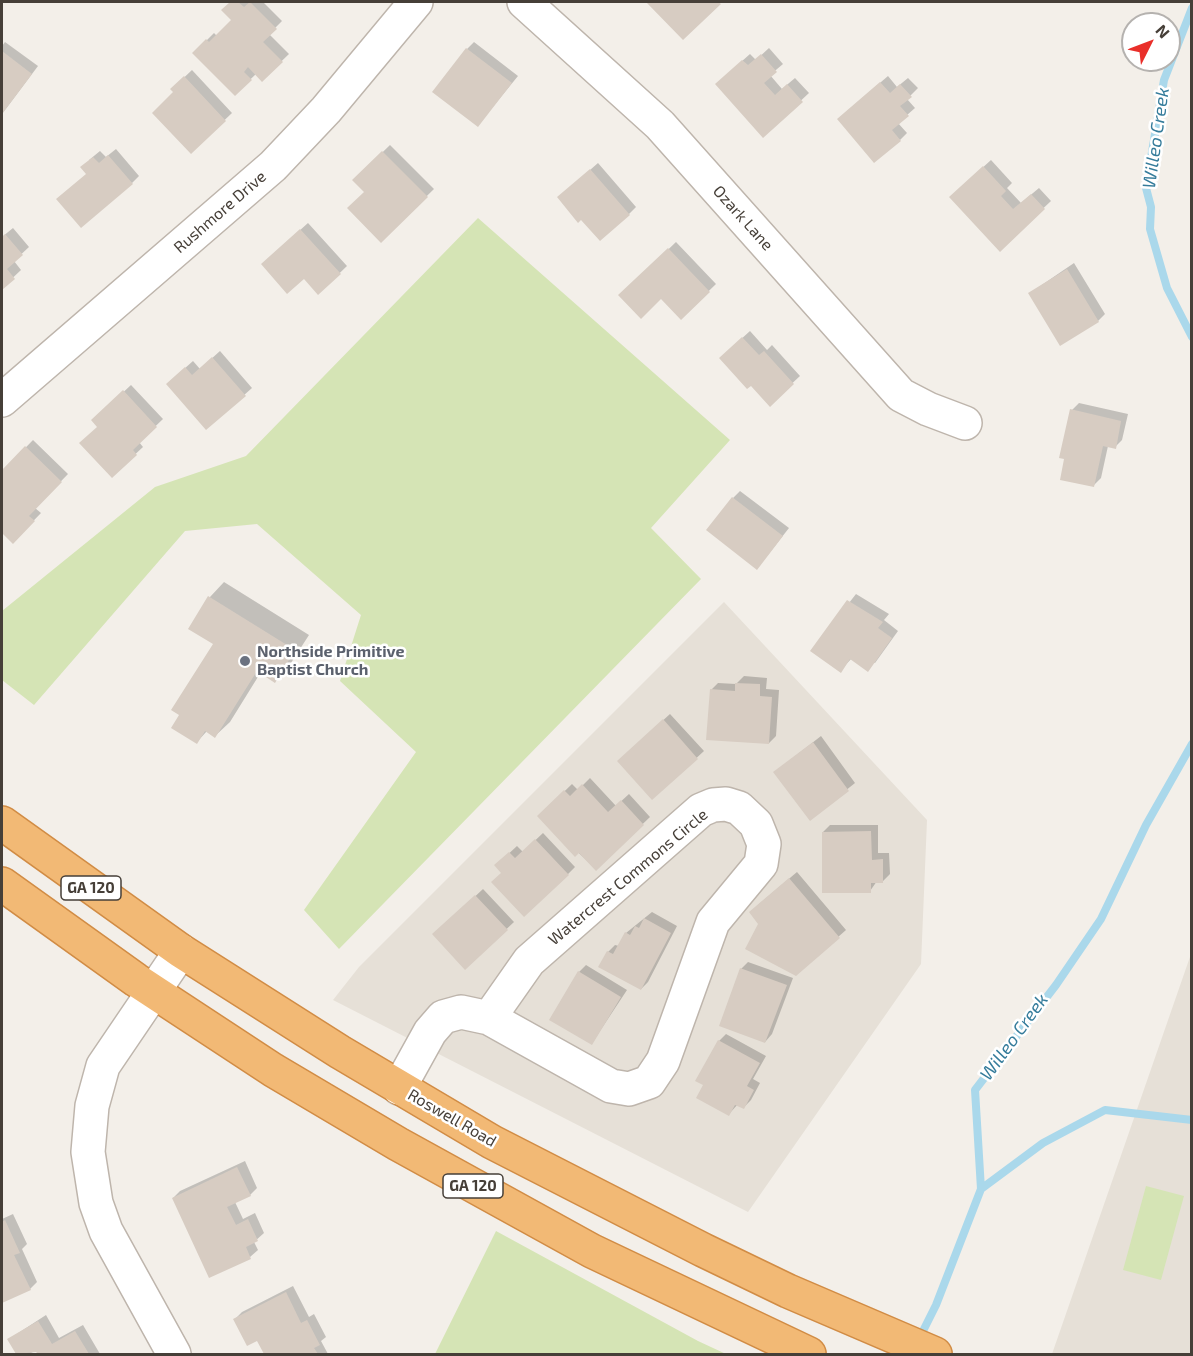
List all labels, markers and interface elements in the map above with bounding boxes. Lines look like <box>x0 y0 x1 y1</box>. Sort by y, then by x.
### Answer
north arrow <box>1121 12 1181 72</box>
text: N <box>1152 20 1174 42</box>
water label: Willeo Creek <box>1138 86 1174 190</box>
street label: Rushmore Drive <box>170 167 270 257</box>
street label: Ozark Lane <box>709 182 777 254</box>
place label: Northside Primitive Baptist Church <box>257 642 405 680</box>
marker: Northside Primitive Baptist Church <box>238 654 252 668</box>
street label: Watercrest Commons Circle <box>545 805 711 949</box>
road number: GA 120 <box>61 876 121 900</box>
water label: Willeo Creek <box>975 990 1053 1084</box>
street label: Roswell Road <box>404 1085 500 1151</box>
road number: GA 120 <box>443 1174 503 1198</box>

